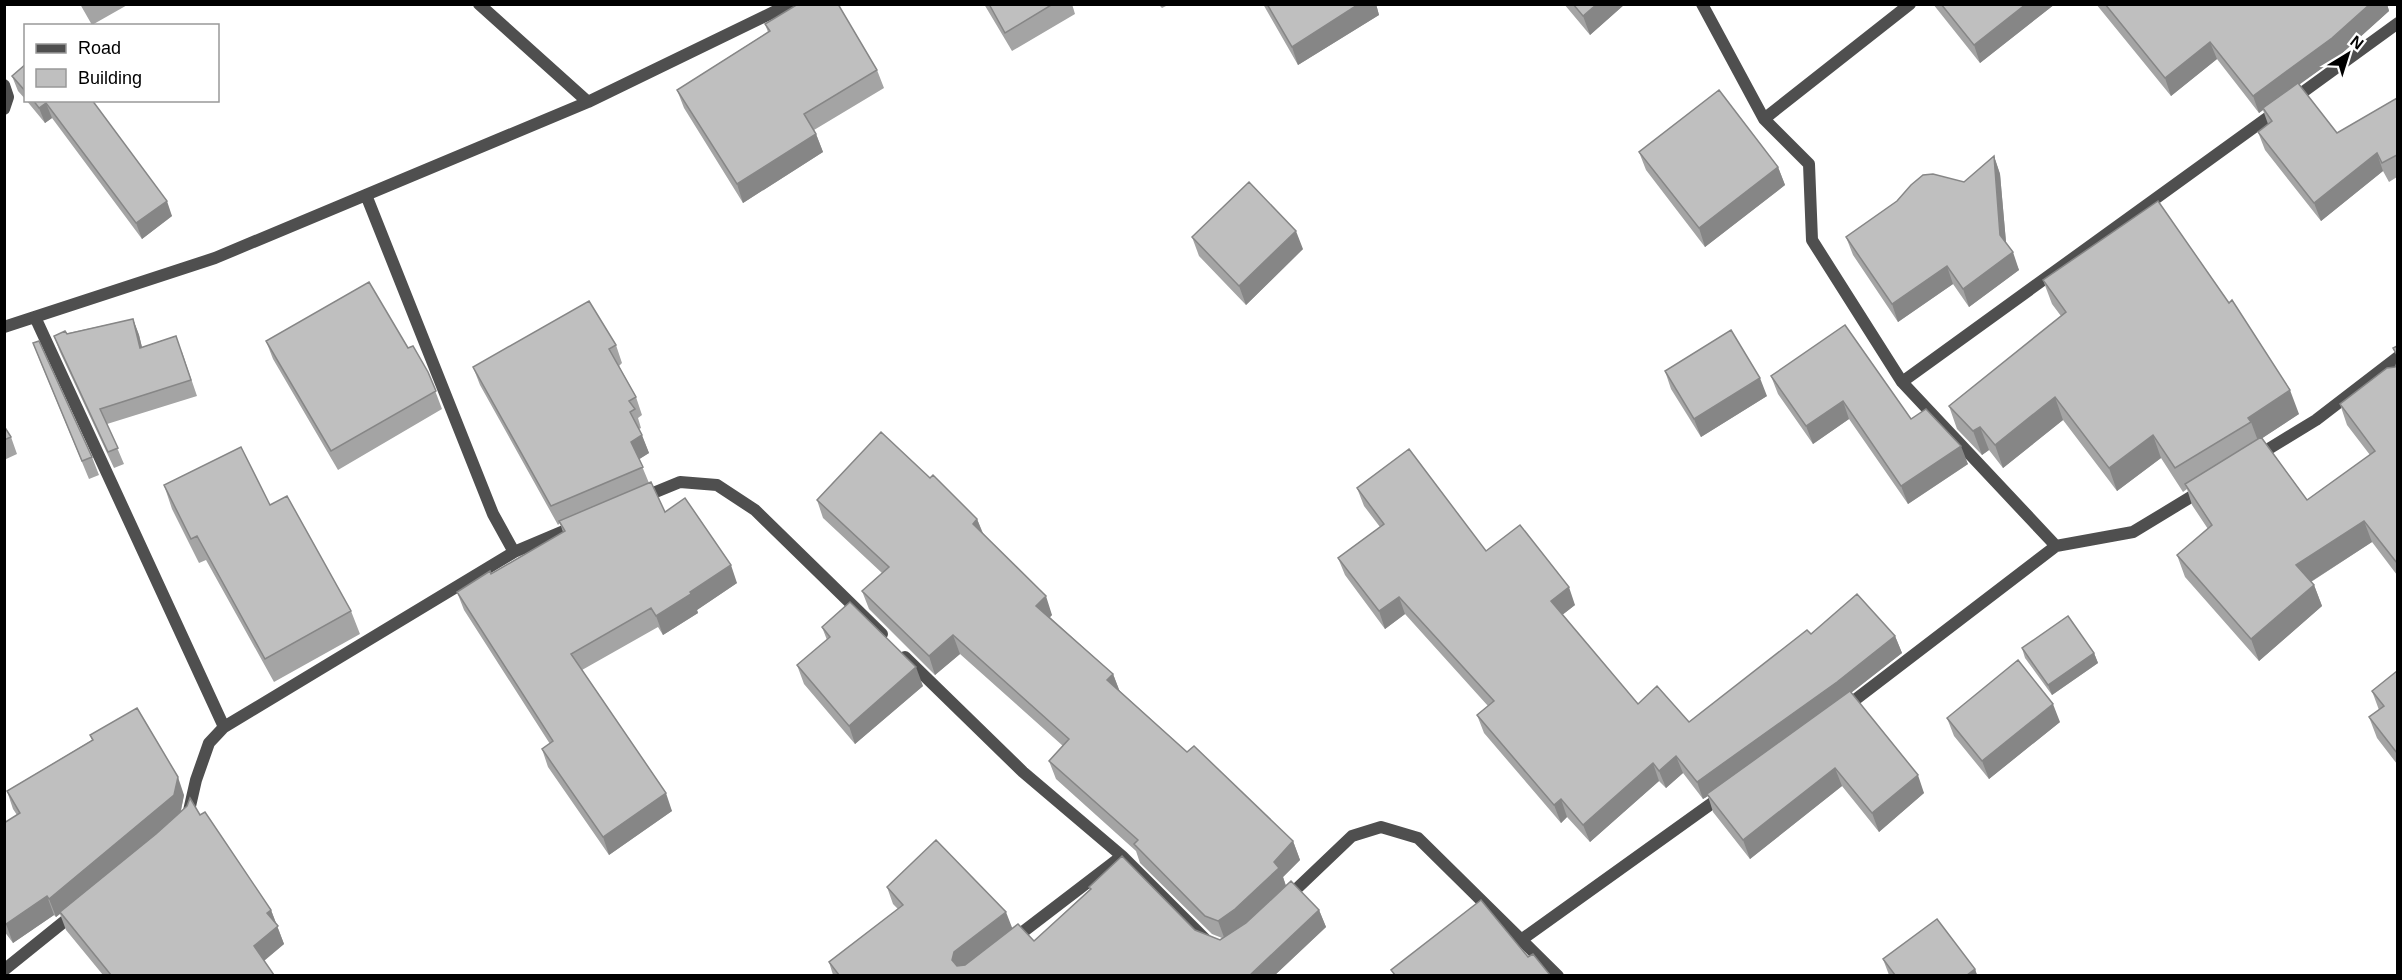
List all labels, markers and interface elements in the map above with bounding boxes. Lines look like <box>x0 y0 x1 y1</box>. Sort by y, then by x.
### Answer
legend <box>24 24 219 102</box>
north arrow <box>2318 24 2378 84</box>
text: N <box>2347 32 2367 53</box>
text: Road <box>78 38 121 58</box>
text: Building <box>78 68 142 88</box>

